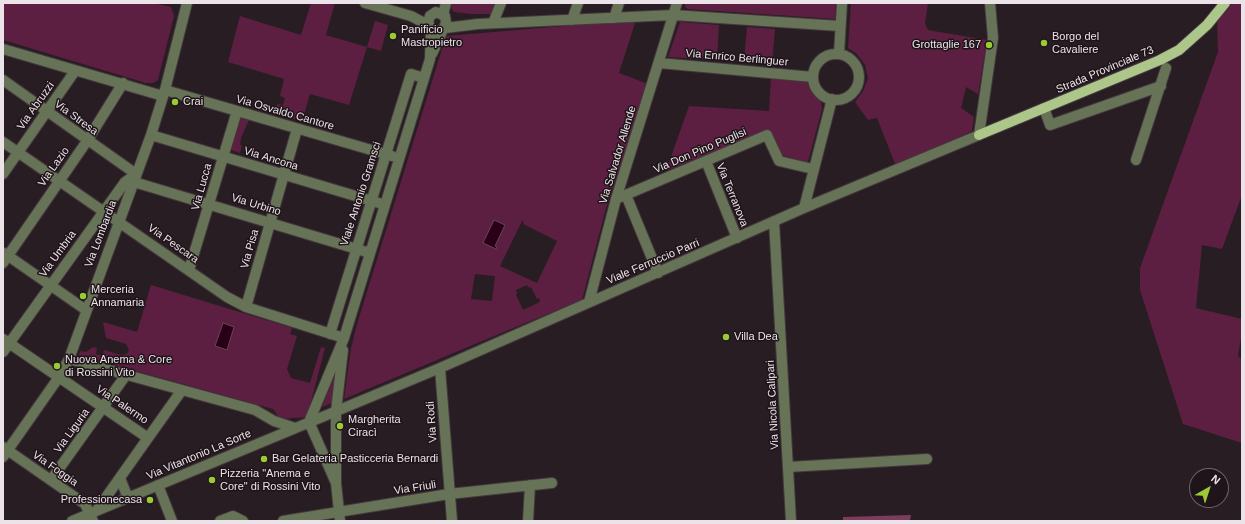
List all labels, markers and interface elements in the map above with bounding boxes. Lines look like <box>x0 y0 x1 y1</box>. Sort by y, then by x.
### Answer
place label: Panificio Mastropietro <box>401 23 462 49</box>
place label: Borgo del Cavaliere <box>1052 30 1099 56</box>
marker: Panificio Mastropietro <box>388 31 398 41</box>
place label: Grottaglie 167 <box>912 38 981 52</box>
marker: Borgo del Cavaliere <box>1039 38 1049 48</box>
marker: Grottaglie 167 <box>984 40 994 50</box>
street label: Strada Provinciale 73 <box>1054 43 1156 97</box>
street label: Via Enrico Berlinguer <box>685 47 789 69</box>
street label: Via Abruzzi <box>15 80 57 132</box>
street label: Via Osvaldo Cantore <box>234 93 336 133</box>
place label: Crai <box>183 95 203 109</box>
marker: Crai <box>170 97 180 107</box>
street label: Via Stresa <box>52 98 100 138</box>
street label: Via Salvador Allende <box>597 104 639 206</box>
street label: Via Don Pino Puglisi <box>652 125 748 177</box>
street label: Viale Antonio Gramsci <box>338 140 384 248</box>
street label: Via Ancona <box>242 144 300 174</box>
street label: Via Lazio <box>36 145 72 189</box>
street label: Via Terranova <box>713 161 751 229</box>
street label: Via Lucca <box>189 162 215 212</box>
street label: Via Urbino <box>230 191 282 219</box>
street label: Via Lombardia <box>82 199 120 269</box>
street label: Via Pescara <box>145 222 201 266</box>
street label: Via Umbria <box>37 228 79 280</box>
street label: Via Pisa <box>238 228 262 270</box>
street label: Viale Ferruccio Parri <box>605 236 701 288</box>
place label: Merceria Annamaria <box>91 283 144 309</box>
marker: Merceria Annamaria <box>78 291 88 301</box>
place label: Villa Dea <box>734 330 778 344</box>
marker: Villa Dea <box>721 332 731 342</box>
place label: Nuova Anema & Core di Rossini Vito <box>65 353 172 379</box>
street label: Via Nicola Calipari <box>764 360 782 450</box>
marker: Nuova Anema & Core di Rossini Vito <box>52 361 62 371</box>
street label: Via Palermo <box>94 383 150 427</box>
street label: Via Rodi <box>424 401 440 443</box>
street label: Via Liguria <box>51 406 93 456</box>
place label: Margherita Ciracì <box>348 413 401 439</box>
marker: Margherita Ciracì <box>335 421 345 431</box>
street label: Via Vitantonio La Sorte <box>145 427 253 483</box>
street label: Via Foggia <box>30 449 80 489</box>
place label: Bar Gelateria Pasticceria Bernardi <box>272 452 438 466</box>
marker: Bar Gelateria Pasticceria Bernardi <box>259 454 269 464</box>
place label: Pizzeria "Anema e Core" di Rossini Vito <box>220 467 320 493</box>
north arrow <box>1189 468 1229 508</box>
text: N <box>1209 472 1223 487</box>
marker: Pizzeria "Anema e Core" di Rossini Vito <box>207 475 217 485</box>
street label: Via Friuli <box>393 478 437 498</box>
place label: Professionecasa <box>61 493 142 507</box>
marker: Professionecasa <box>145 495 155 505</box>

